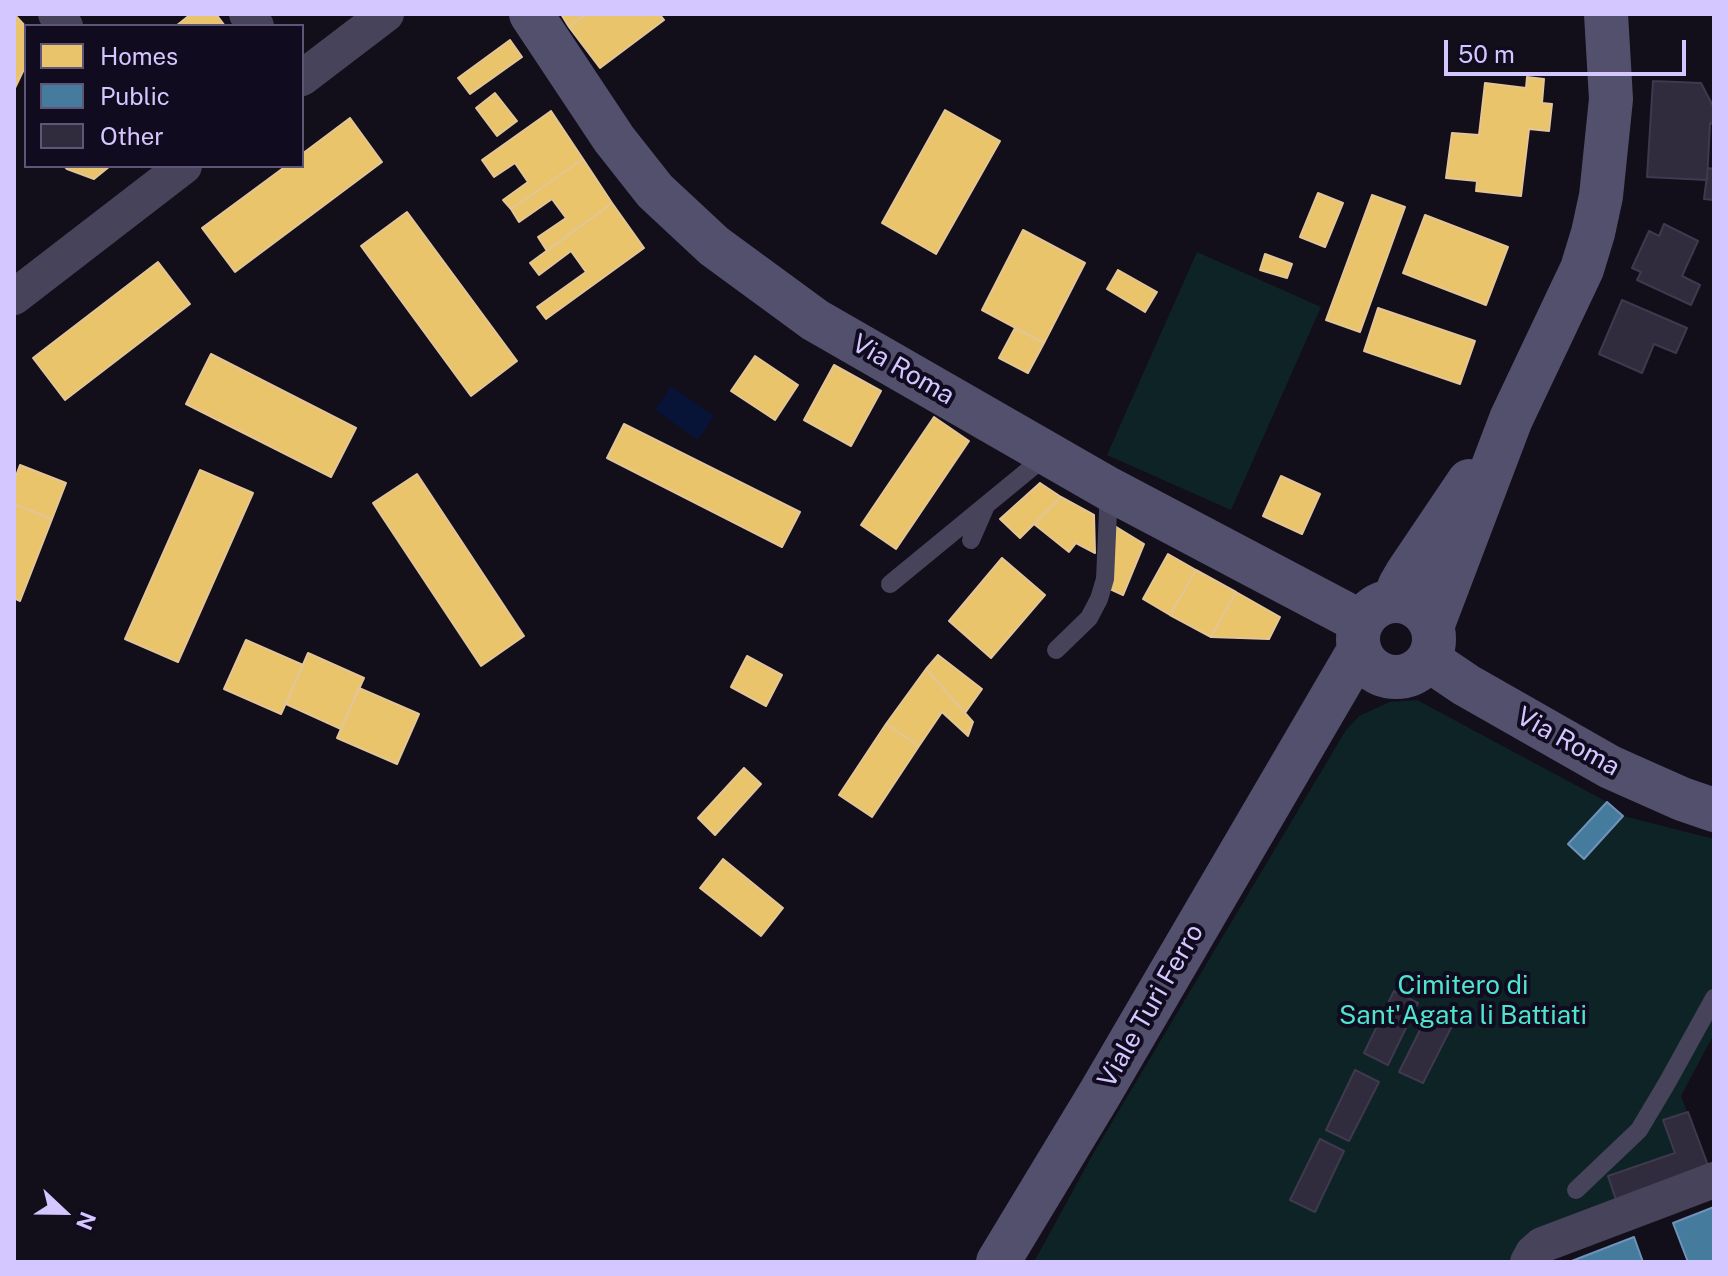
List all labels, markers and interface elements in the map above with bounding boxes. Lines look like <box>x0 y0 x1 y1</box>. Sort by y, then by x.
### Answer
legend <box>24 24 304 168</box>
scale bar <box>1448 24 1690 74</box>
text: 50 m <box>1458 40 1515 68</box>
text: Homes <box>100 42 178 70</box>
text: Public <box>100 82 170 110</box>
text: Other <box>100 122 164 150</box>
street label: Via Roma <box>846 328 960 412</box>
street label: Via Roma <box>1511 701 1625 783</box>
street label: Viale Turi Ferro <box>1092 919 1210 1093</box>
park label: Cimitero di Sant'Agata li Battiati <box>1339 970 1587 1032</box>
north arrow <box>24 1172 104 1252</box>
text: N <box>71 1208 102 1234</box>

